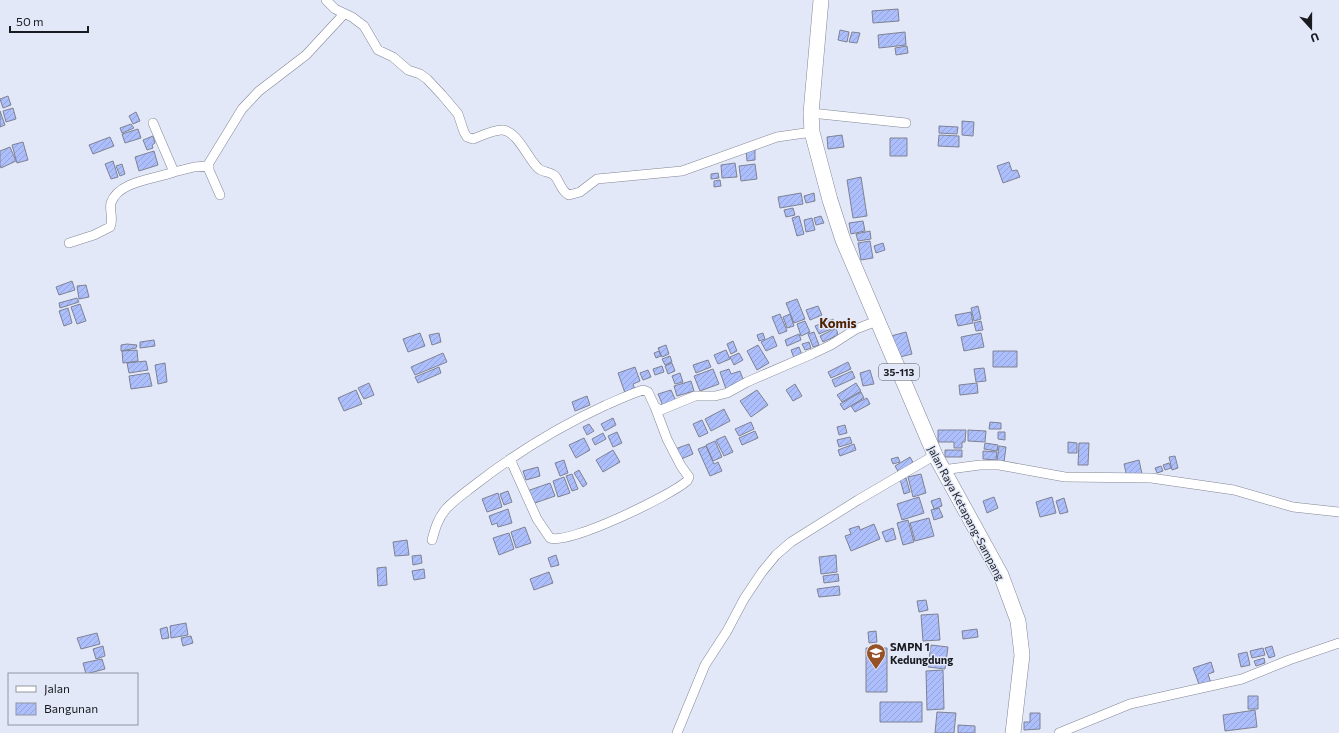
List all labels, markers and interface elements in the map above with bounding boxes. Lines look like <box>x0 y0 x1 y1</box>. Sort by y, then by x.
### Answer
scale bar <box>10 8 88 34</box>
north arrow <box>1291 8 1331 48</box>
text: 50 m <box>16 14 44 28</box>
text: U <box>1309 30 1321 45</box>
district label: Komis <box>819 315 857 331</box>
road number: 35-113 <box>879 364 919 380</box>
street label: Jalan Raya Ketapang-Sampang <box>924 443 1008 583</box>
place label: SMPN 1 Kedungdung <box>890 640 953 666</box>
school or university icon: SMPN 1 Kedungdung <box>865 642 887 670</box>
legend <box>8 673 138 725</box>
text: Jalan <box>44 681 70 696</box>
text: Bangunan <box>44 701 98 715</box>

